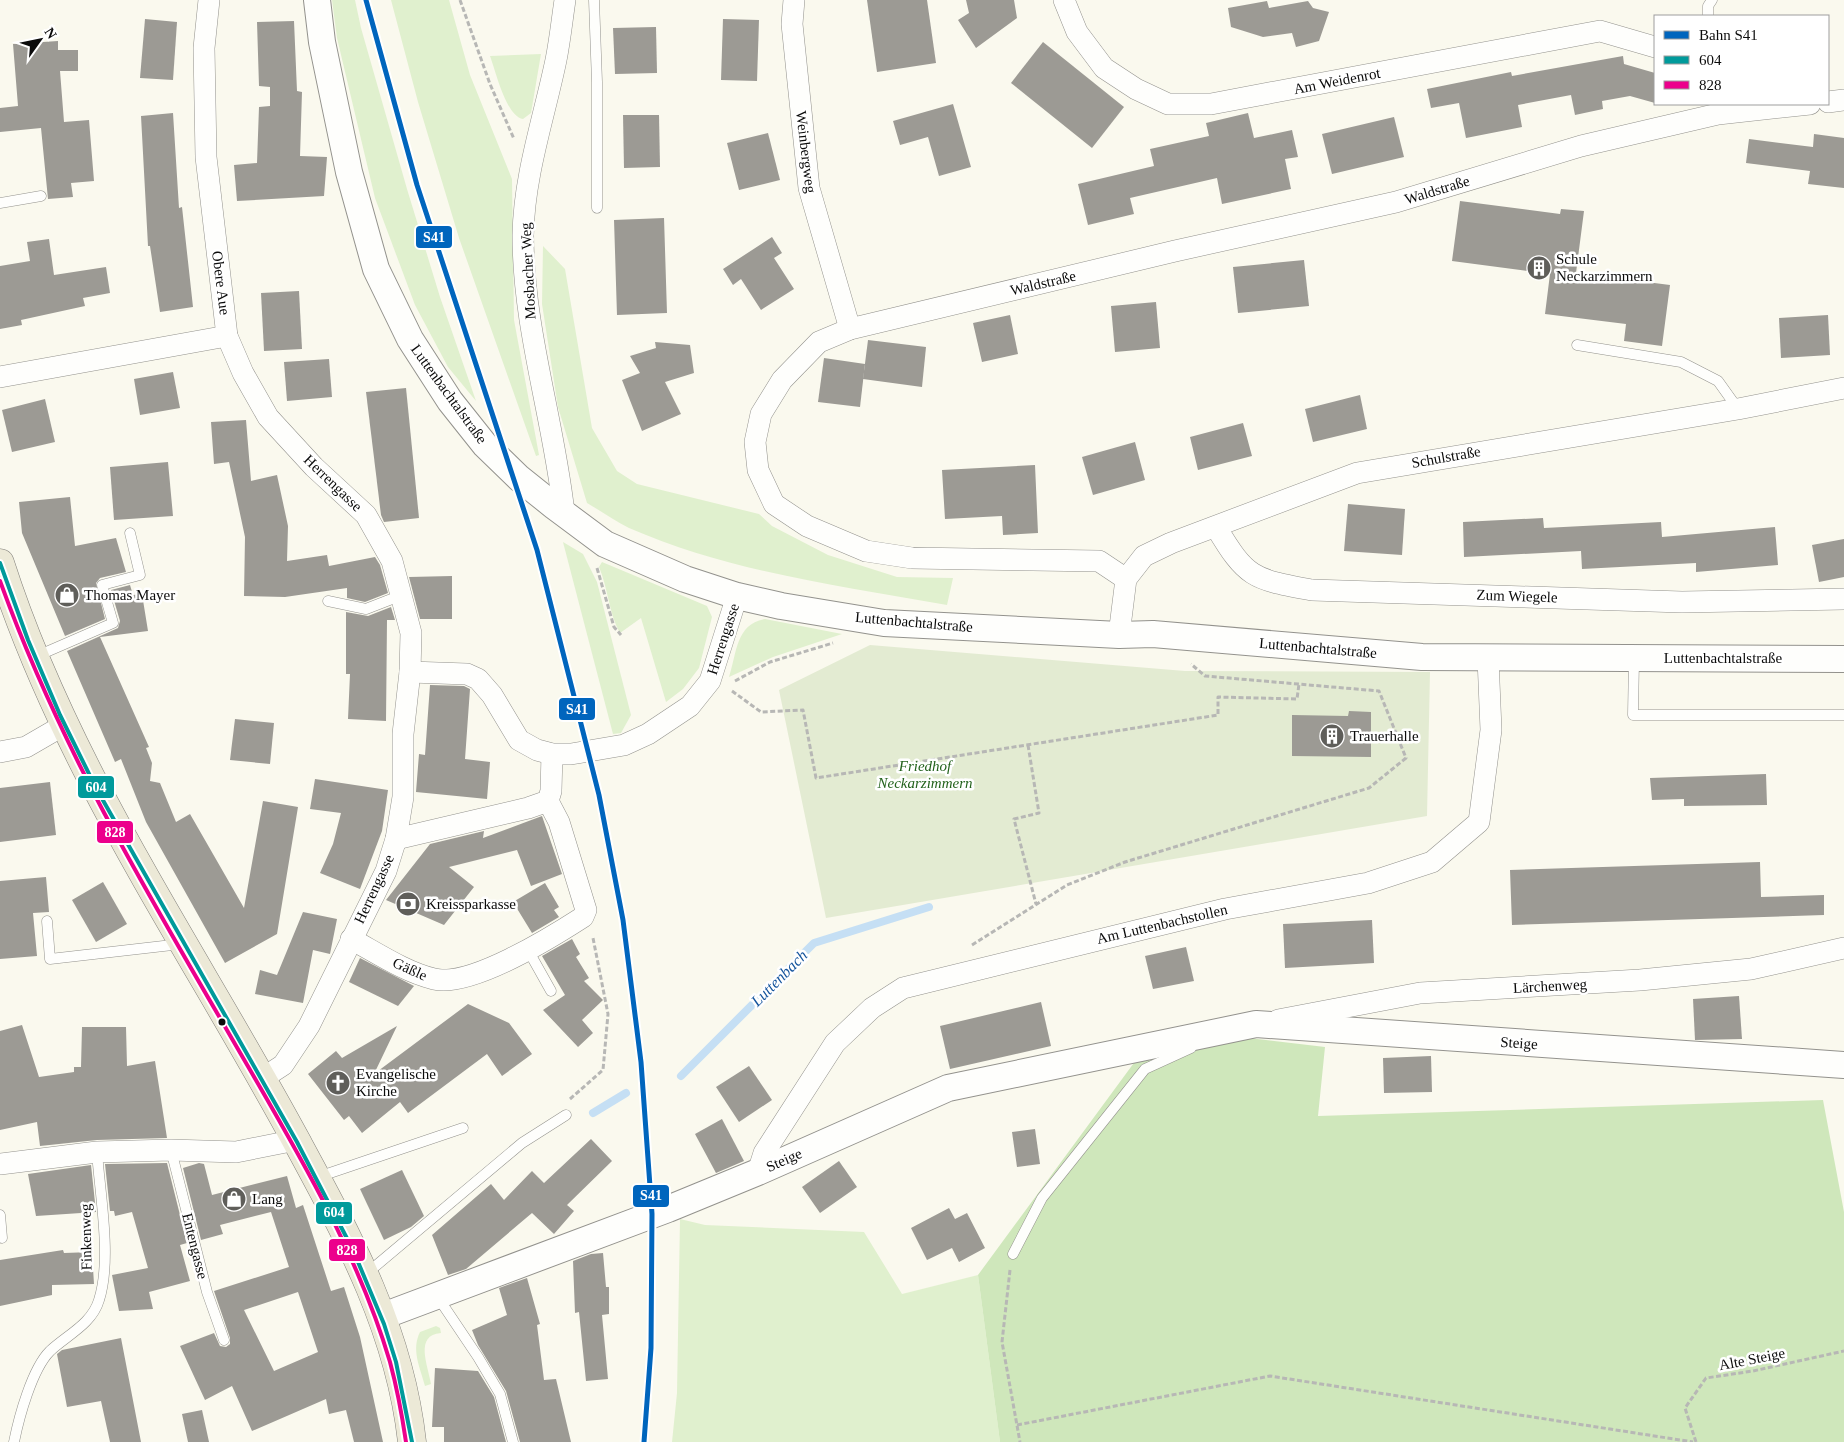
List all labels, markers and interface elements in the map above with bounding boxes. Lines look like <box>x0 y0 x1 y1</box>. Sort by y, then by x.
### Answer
north arrow <box>15 15 65 65</box>
legend <box>1654 15 1829 105</box>
text: N <box>41 25 60 42</box>
text: Bahn S41 <box>1699 27 1758 43</box>
text: 604 <box>1699 52 1722 68</box>
street label: Am Weidenrot <box>1292 65 1383 97</box>
text: 828 <box>1699 77 1722 93</box>
street label: Weinbergweg <box>793 110 819 194</box>
street label: Waldstraße <box>1403 172 1472 207</box>
street label: Mosbacher Weg <box>517 222 539 320</box>
line badge: S41 <box>415 225 453 249</box>
text: S41 <box>423 230 445 245</box>
street label: Obere Aue <box>209 250 233 316</box>
place label: Schule Neckarzimmern <box>1556 251 1653 284</box>
building icon: Schule Neckarzimmern <box>1526 255 1552 281</box>
street label: Waldstraße <box>1009 268 1078 298</box>
street label: Luttenbachtalstraße <box>408 341 490 447</box>
street label: Schulstraße <box>1410 443 1482 471</box>
street label: Herrengasse <box>301 451 365 515</box>
shop icon: Thomas Mayer <box>54 582 80 608</box>
place label: Thomas Mayer <box>84 587 175 603</box>
street label: Zum Wiegele <box>1476 587 1558 605</box>
street label: Herrengasse <box>704 601 742 677</box>
street label: Luttenbachtalstraße <box>854 609 974 635</box>
street label: Luttenbachtalstraße <box>1258 635 1378 661</box>
street label: Luttenbachtalstraße <box>1664 650 1782 666</box>
line badge: S41 <box>558 697 596 721</box>
text: S41 <box>566 702 588 717</box>
building icon: Trauerhalle <box>1319 723 1345 749</box>
place label: Trauerhalle <box>1350 728 1419 744</box>
park label: Friedhof Neckarzimmern <box>877 758 972 791</box>
line badge: 604 <box>77 775 115 799</box>
text: 604 <box>86 780 107 795</box>
line badge: 828 <box>96 820 134 844</box>
text: 828 <box>105 825 126 840</box>
street label: Herrengasse <box>351 852 397 926</box>
bank icon: Kreissparkasse <box>395 891 421 917</box>
place label: Kreissparkasse <box>426 896 516 912</box>
street label: Am Luttenbachstollen <box>1095 901 1229 947</box>
water label: Luttenbach <box>747 947 810 1010</box>
street label: Gäßle <box>390 954 430 984</box>
street label: Lärchenweg <box>1513 976 1588 996</box>
unlabelled marker <box>217 1017 227 1027</box>
street label: Steige <box>1500 1034 1539 1052</box>
place label: Evangelische Kirche <box>356 1066 436 1099</box>
church icon: Evangelische Kirche <box>325 1070 351 1096</box>
street label: Steige <box>764 1145 805 1175</box>
line badge: S41 <box>632 1184 670 1208</box>
shop icon: Lang <box>221 1186 247 1212</box>
text: S41 <box>640 1188 662 1203</box>
place label: Lang <box>252 1191 283 1207</box>
line badge: 604 <box>315 1201 353 1225</box>
street label: Finkenweg <box>77 1203 95 1270</box>
text: 604 <box>324 1205 345 1220</box>
street label: Entengasse <box>179 1211 211 1281</box>
line badge: 828 <box>328 1238 366 1262</box>
text: 828 <box>337 1243 358 1258</box>
street label: Alte Steige <box>1718 1345 1787 1373</box>

